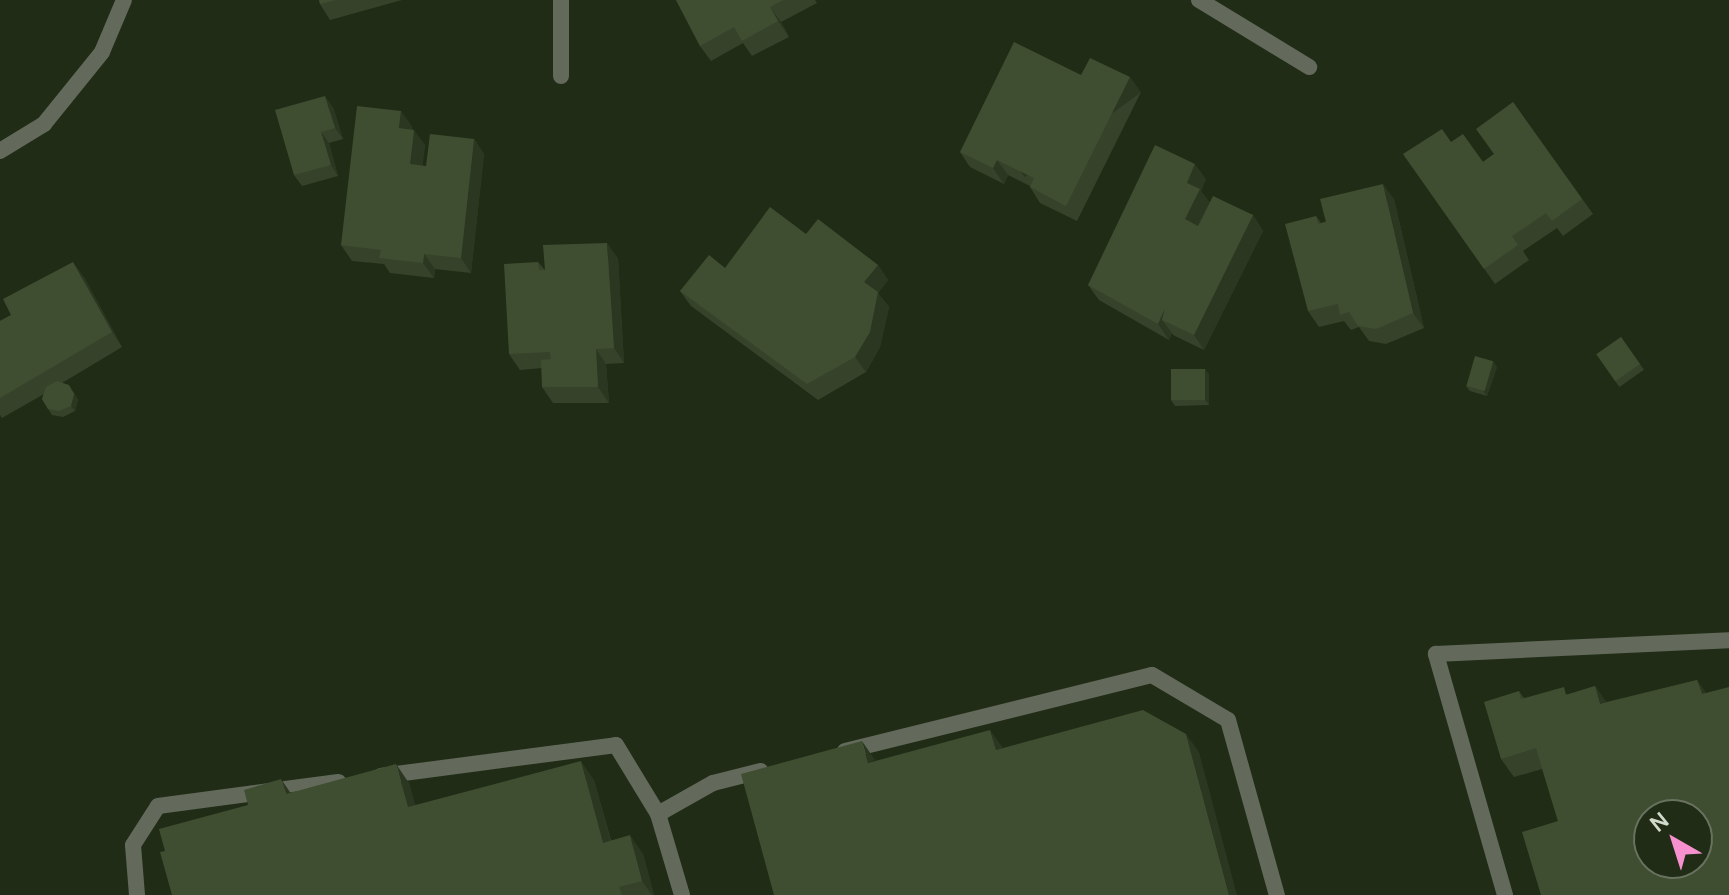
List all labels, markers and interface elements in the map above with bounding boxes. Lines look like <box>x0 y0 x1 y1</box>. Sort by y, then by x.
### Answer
north arrow <box>1633 799 1713 879</box>
text: N <box>1644 805 1675 839</box>

